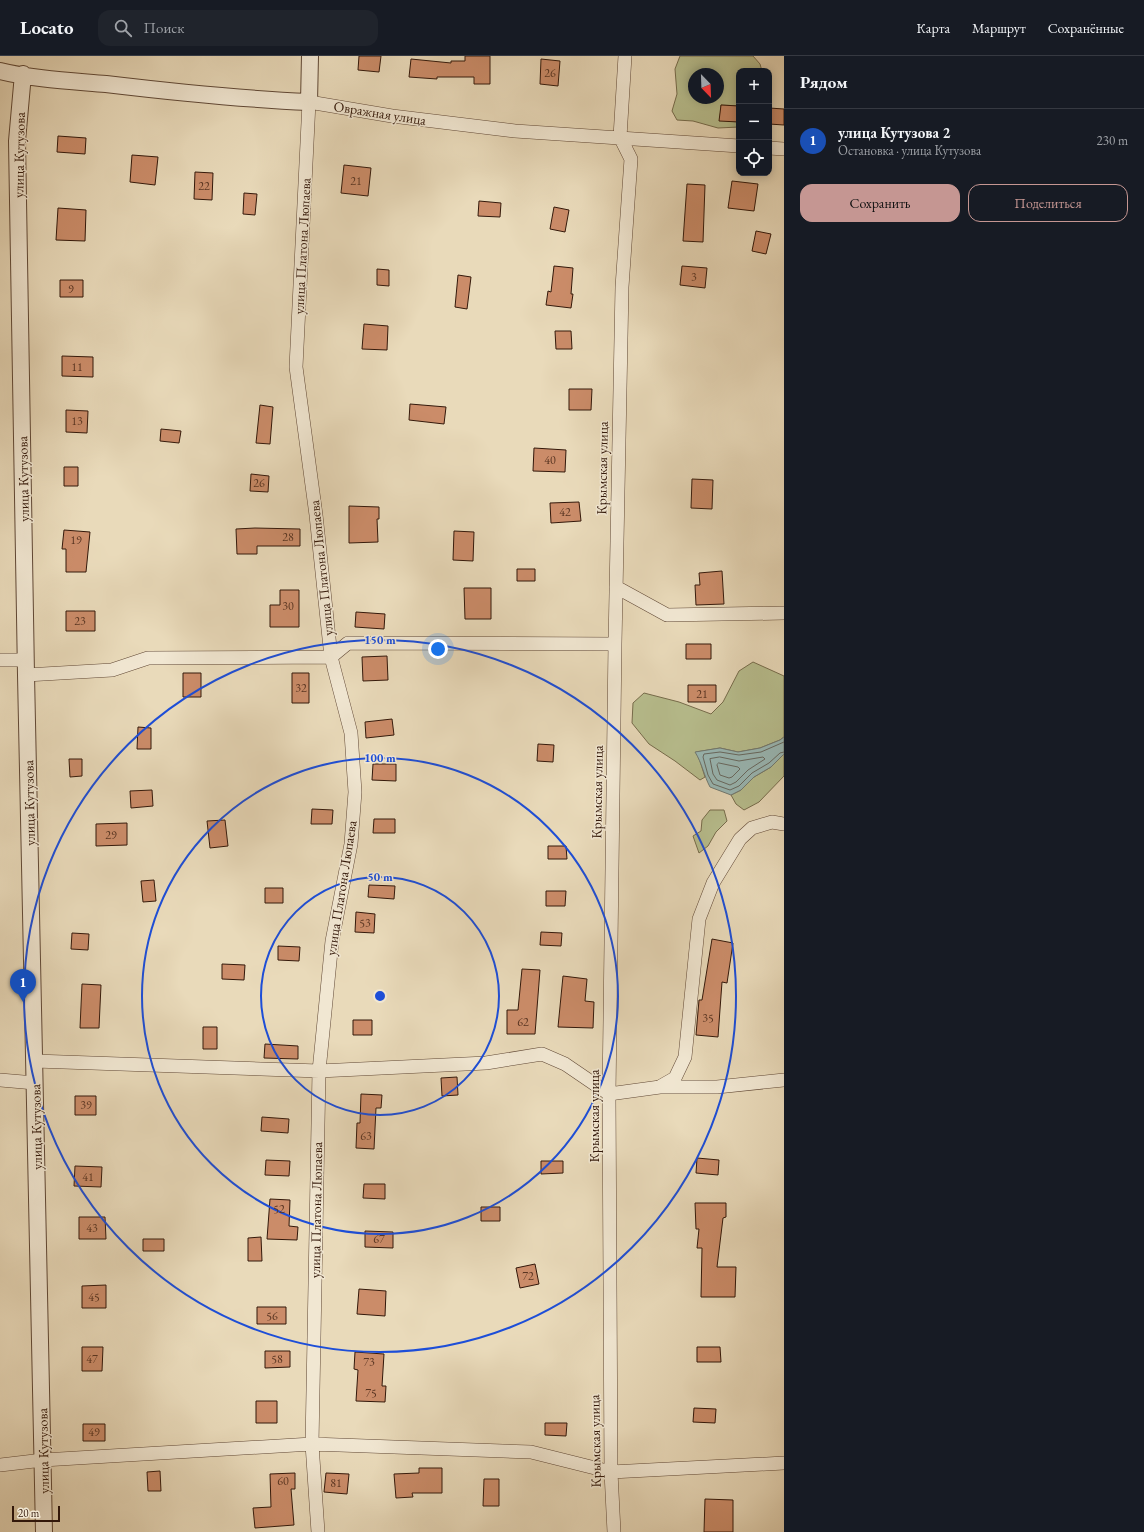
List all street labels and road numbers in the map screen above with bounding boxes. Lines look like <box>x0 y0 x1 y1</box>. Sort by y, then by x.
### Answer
street label: Овражная улица <box>332 97 428 129</box>
street label: улица Кутузова <box>9 112 29 198</box>
street label: улица Платона Люпаева <box>289 177 315 315</box>
street label: Крымская улица <box>592 421 612 515</box>
street label: улица Кутузова <box>13 436 33 522</box>
street label: улица Платона Люпаева <box>305 499 337 637</box>
street label: Крымская улица <box>587 745 607 839</box>
street label: улица Кутузова <box>19 760 39 846</box>
street label: улица Платона Люпаева <box>321 819 361 957</box>
street label: Крымская улица <box>585 1069 603 1163</box>
street label: улица Кутузова <box>26 1084 46 1170</box>
street label: улица Платона Люпаева <box>306 1141 326 1278</box>
street label: Крымская улица <box>585 1394 605 1488</box>
street label: улица Кутузова <box>33 1408 53 1494</box>

